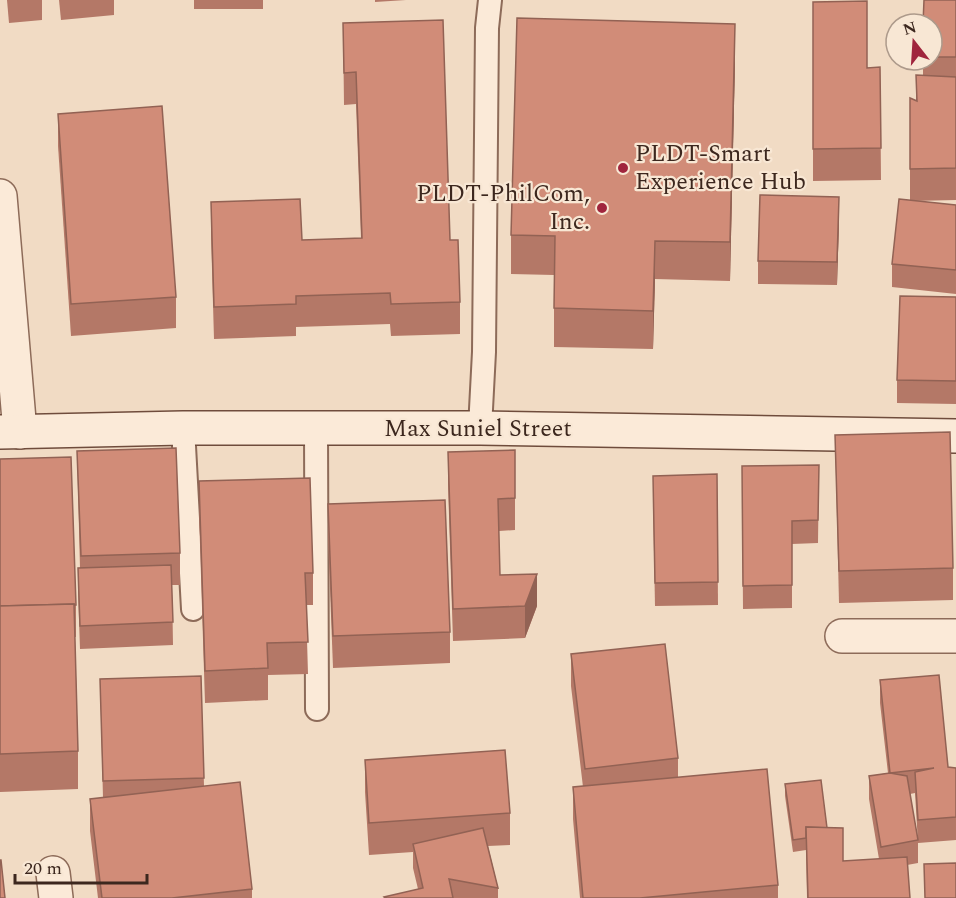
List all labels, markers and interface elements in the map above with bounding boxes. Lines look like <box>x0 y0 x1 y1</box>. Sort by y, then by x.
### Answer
north arrow <box>884 12 944 72</box>
text: N <box>900 15 920 42</box>
place label: PLDT-Smart Experience Hub <box>635 136 806 200</box>
marker: PLDT-Smart Experience Hub <box>616 161 630 175</box>
place label: PLDT-PhilCom, Inc. <box>416 176 590 240</box>
marker: PLDT-PhilCom, Inc. <box>595 201 609 215</box>
street label: Max Suniel Street <box>384 411 572 447</box>
scale bar <box>15 847 147 885</box>
text: 20 m <box>24 855 62 882</box>

